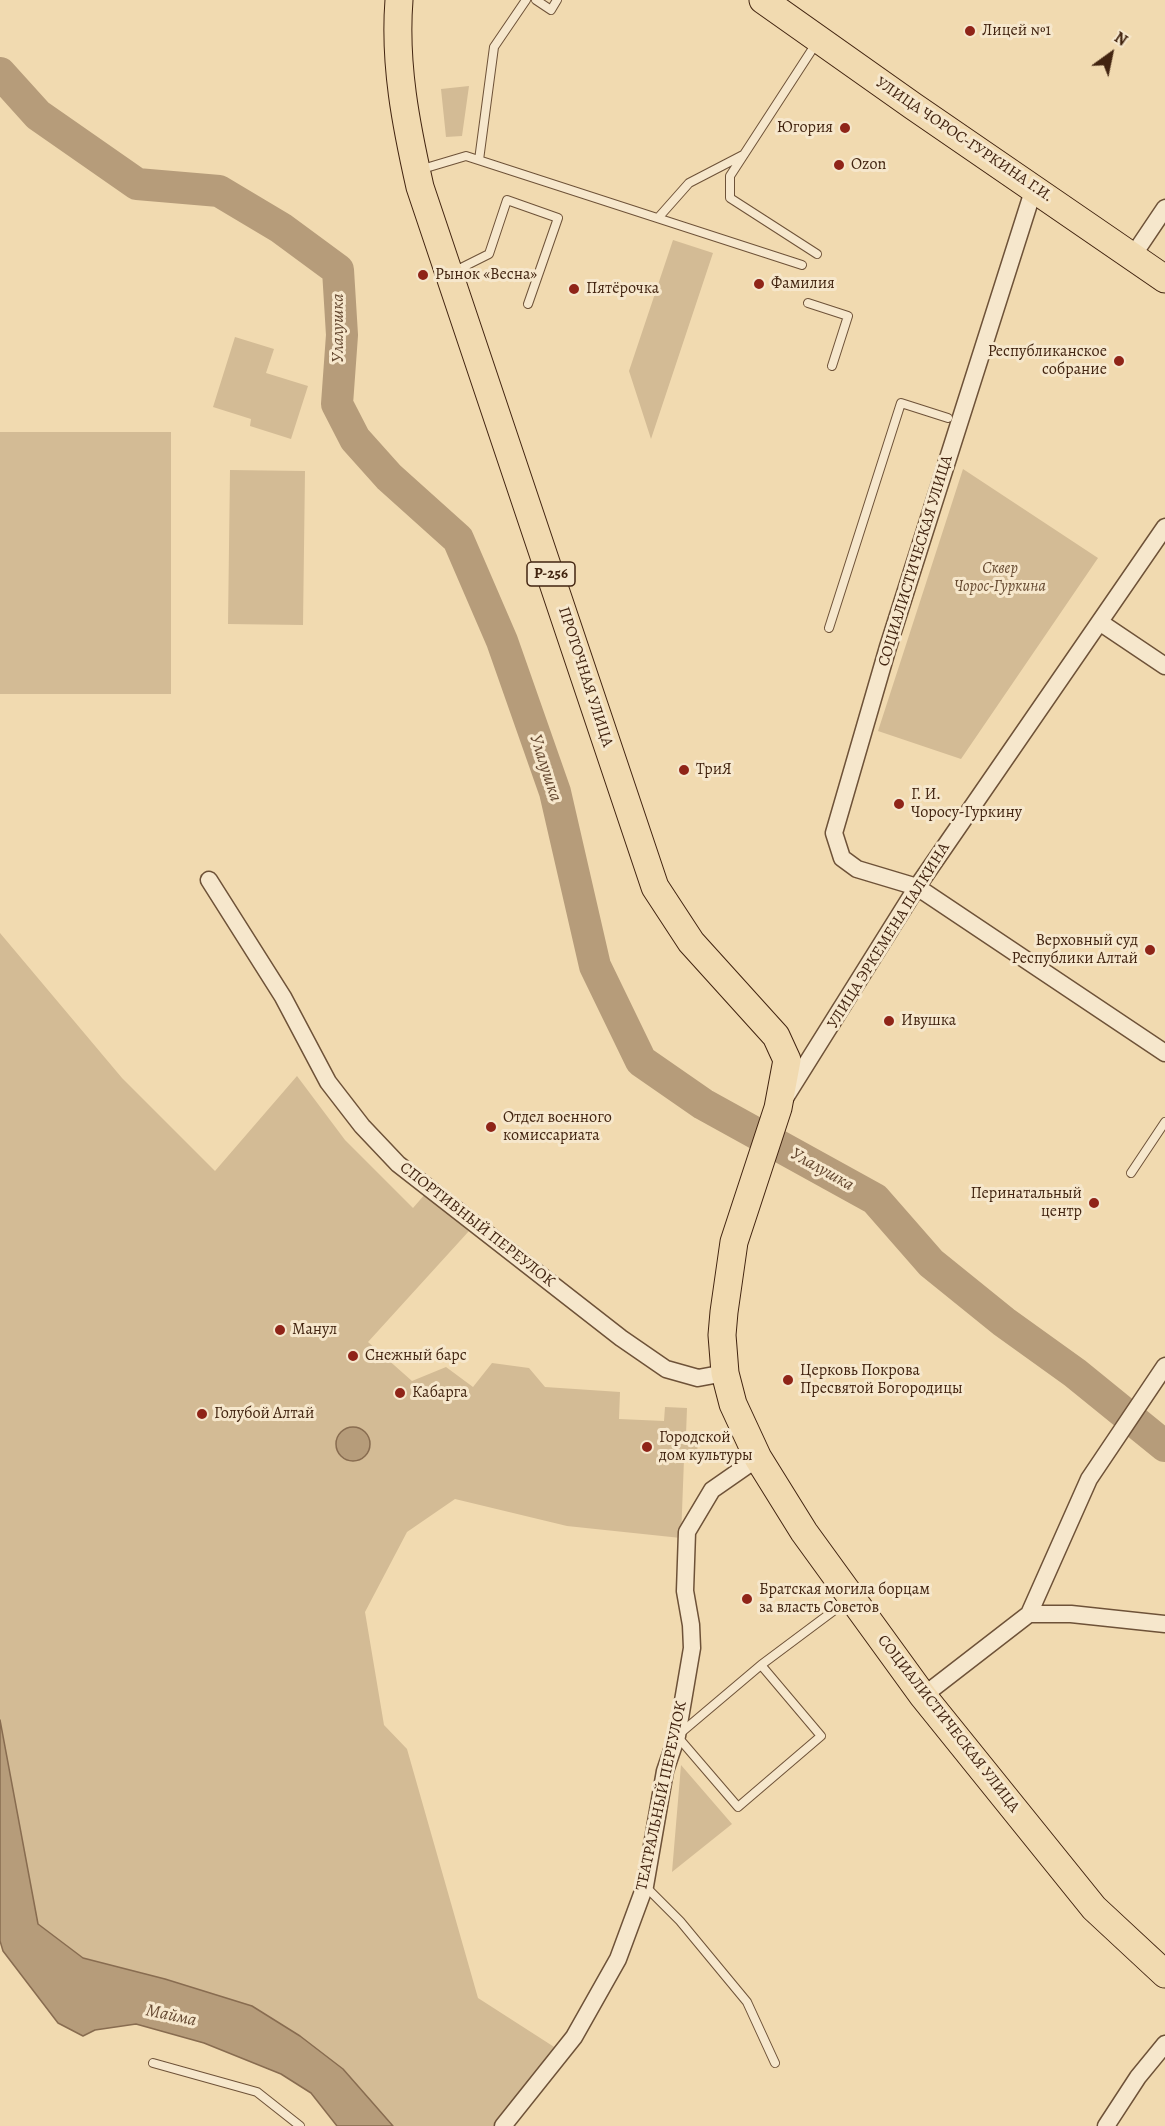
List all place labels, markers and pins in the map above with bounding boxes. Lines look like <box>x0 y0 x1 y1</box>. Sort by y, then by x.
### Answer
place label: Лицей №1 <box>982 21 1051 41</box>
marker: Лицей №1 <box>963 24 977 38</box>
place label: Югория <box>777 118 833 138</box>
marker: Югория <box>838 121 852 135</box>
place label: Ozon <box>851 155 886 175</box>
marker: Ozon <box>832 158 846 172</box>
place label: Рынок «Весна» <box>435 265 537 285</box>
marker: Рынок «Весна» <box>416 268 430 282</box>
place label: Фамилия <box>771 274 835 294</box>
marker: Фамилия <box>752 277 766 291</box>
place label: Пятёрочка <box>586 279 659 299</box>
marker: Пятёрочка <box>567 282 581 296</box>
place label: Республиканское собрание <box>988 342 1107 380</box>
marker: Республиканское собрание <box>1112 354 1126 368</box>
place label: ТриЯ <box>696 760 732 780</box>
marker: ТриЯ <box>677 763 691 777</box>
place label: Г. И. Чоросу-Гуркину <box>911 785 1022 823</box>
marker: Г. И. Чоросу-Гуркину <box>892 797 906 811</box>
place label: Верховный суд Республики Алтай <box>1012 931 1138 969</box>
marker: Верховный суд Республики Алтай <box>1143 943 1157 957</box>
place label: Ивушка <box>901 1011 956 1031</box>
marker: Ивушка <box>882 1014 896 1028</box>
place label: Отдел военного комиссариата <box>503 1108 612 1146</box>
marker: Отдел военного комиссариата <box>484 1120 498 1134</box>
place label: Перинатальный центр <box>970 1184 1082 1222</box>
marker: Перинатальный центр <box>1087 1196 1101 1210</box>
place label: Манул <box>292 1320 337 1340</box>
marker: Манул <box>273 1323 287 1337</box>
place label: Снежный барс <box>365 1346 467 1366</box>
marker: Снежный барс <box>346 1349 360 1363</box>
place label: Церковь Покрова Пресвятой Богородицы <box>800 1361 963 1399</box>
marker: Церковь Покрова Пресвятой Богородицы <box>781 1373 795 1387</box>
place label: Кабарга <box>412 1383 468 1403</box>
marker: Кабарга <box>393 1386 407 1400</box>
place label: Голубой Алтай <box>214 1404 314 1424</box>
marker: Голубой Алтай <box>195 1407 209 1421</box>
place label: Городской дом культуры <box>659 1428 753 1466</box>
marker: Городской дом культуры <box>640 1440 654 1454</box>
place label: Братская могила борцам за власть Советов <box>759 1580 930 1618</box>
marker: Братская могила борцам за власть Советов <box>740 1592 754 1606</box>

